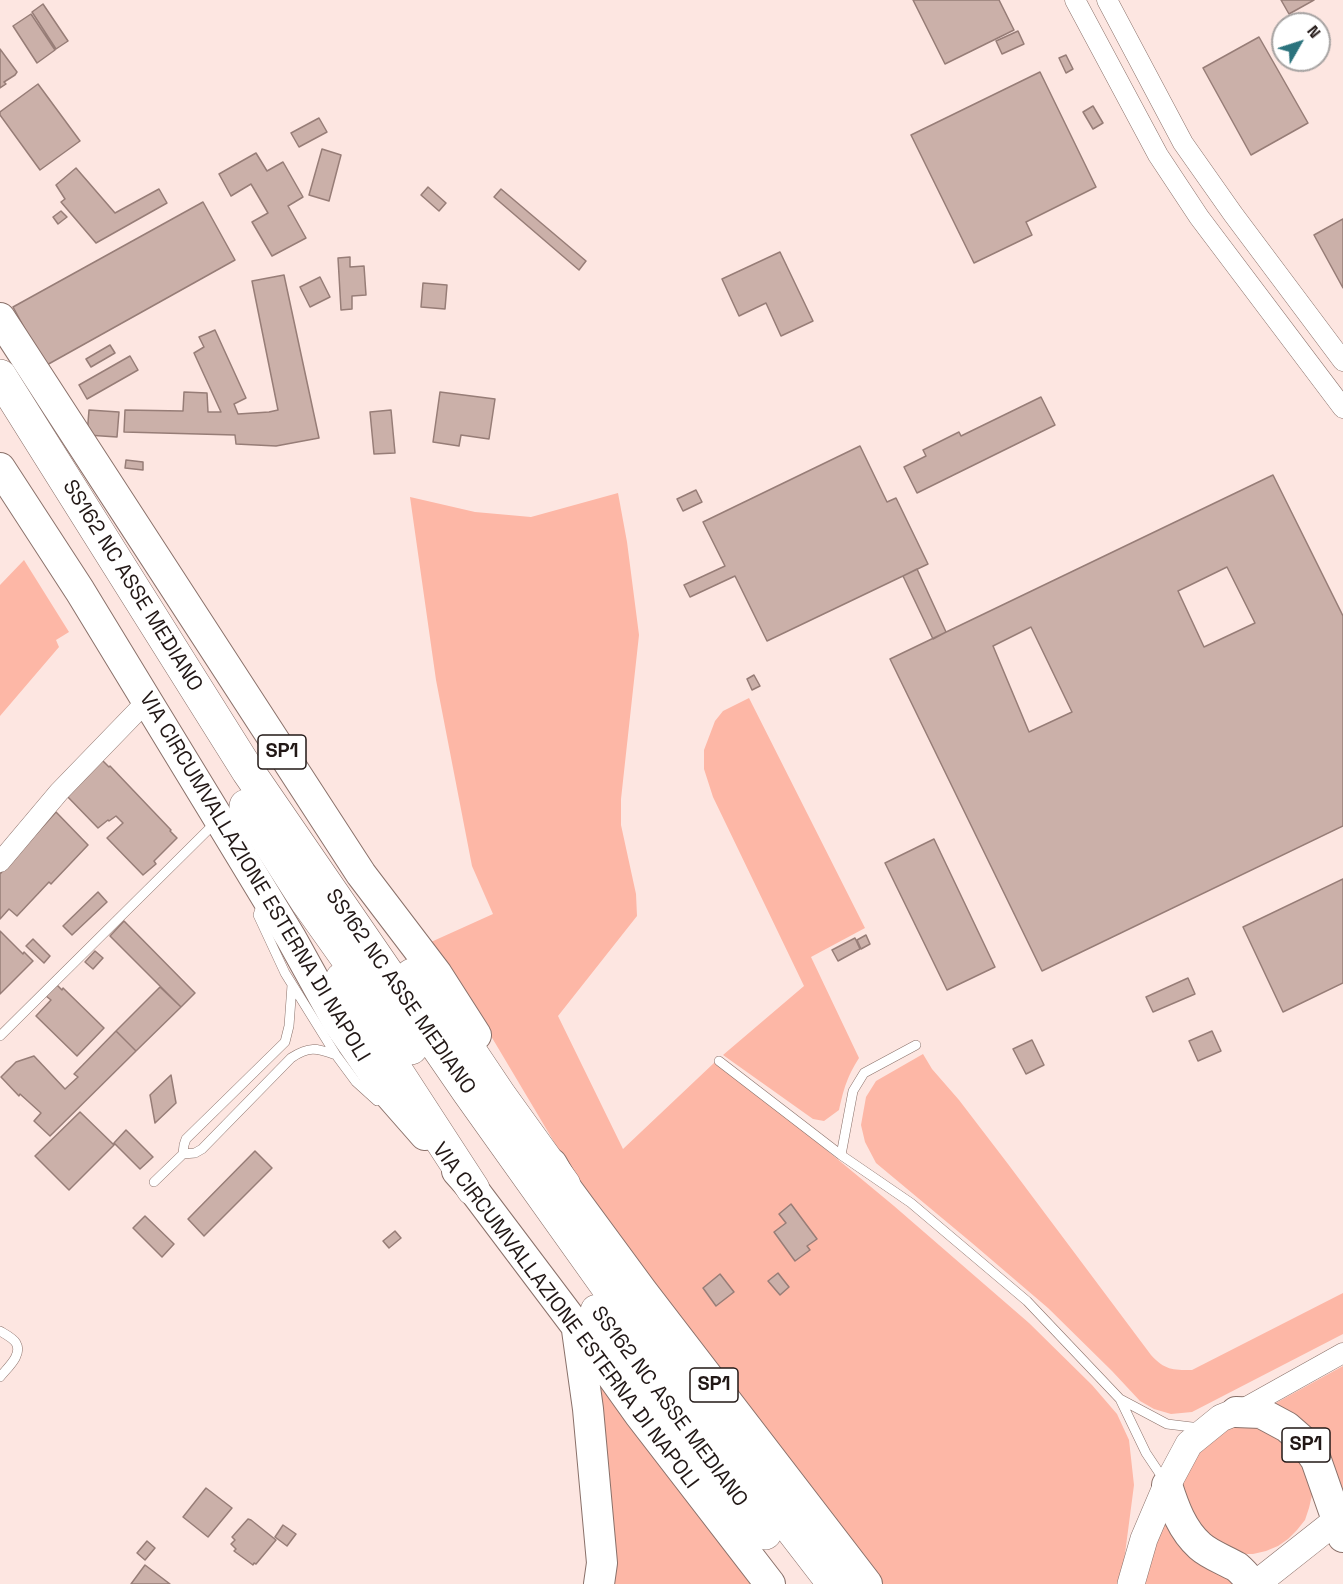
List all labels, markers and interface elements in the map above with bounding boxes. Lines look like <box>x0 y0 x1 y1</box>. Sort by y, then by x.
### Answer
north arrow <box>1271 12 1331 72</box>
text: N <box>1302 21 1325 42</box>
street label: SS162 NC ASSE MEDIANO <box>57 476 207 696</box>
street label: VIA CIRCUMVALLAZIONE ESTERNA DI NAPOLI <box>133 688 375 1066</box>
road number: SP1 <box>258 735 306 769</box>
street label: SS162 NC ASSE MEDIANO <box>320 885 480 1099</box>
street label: VIA CIRCUMVALLAZIONE ESTERNA DI NAPOLI <box>426 1138 704 1494</box>
street label: SS162 NC ASSE MEDIANO <box>585 1302 753 1512</box>
road number: SP1 <box>690 1368 738 1402</box>
road number: SP1 <box>1282 1428 1330 1462</box>

